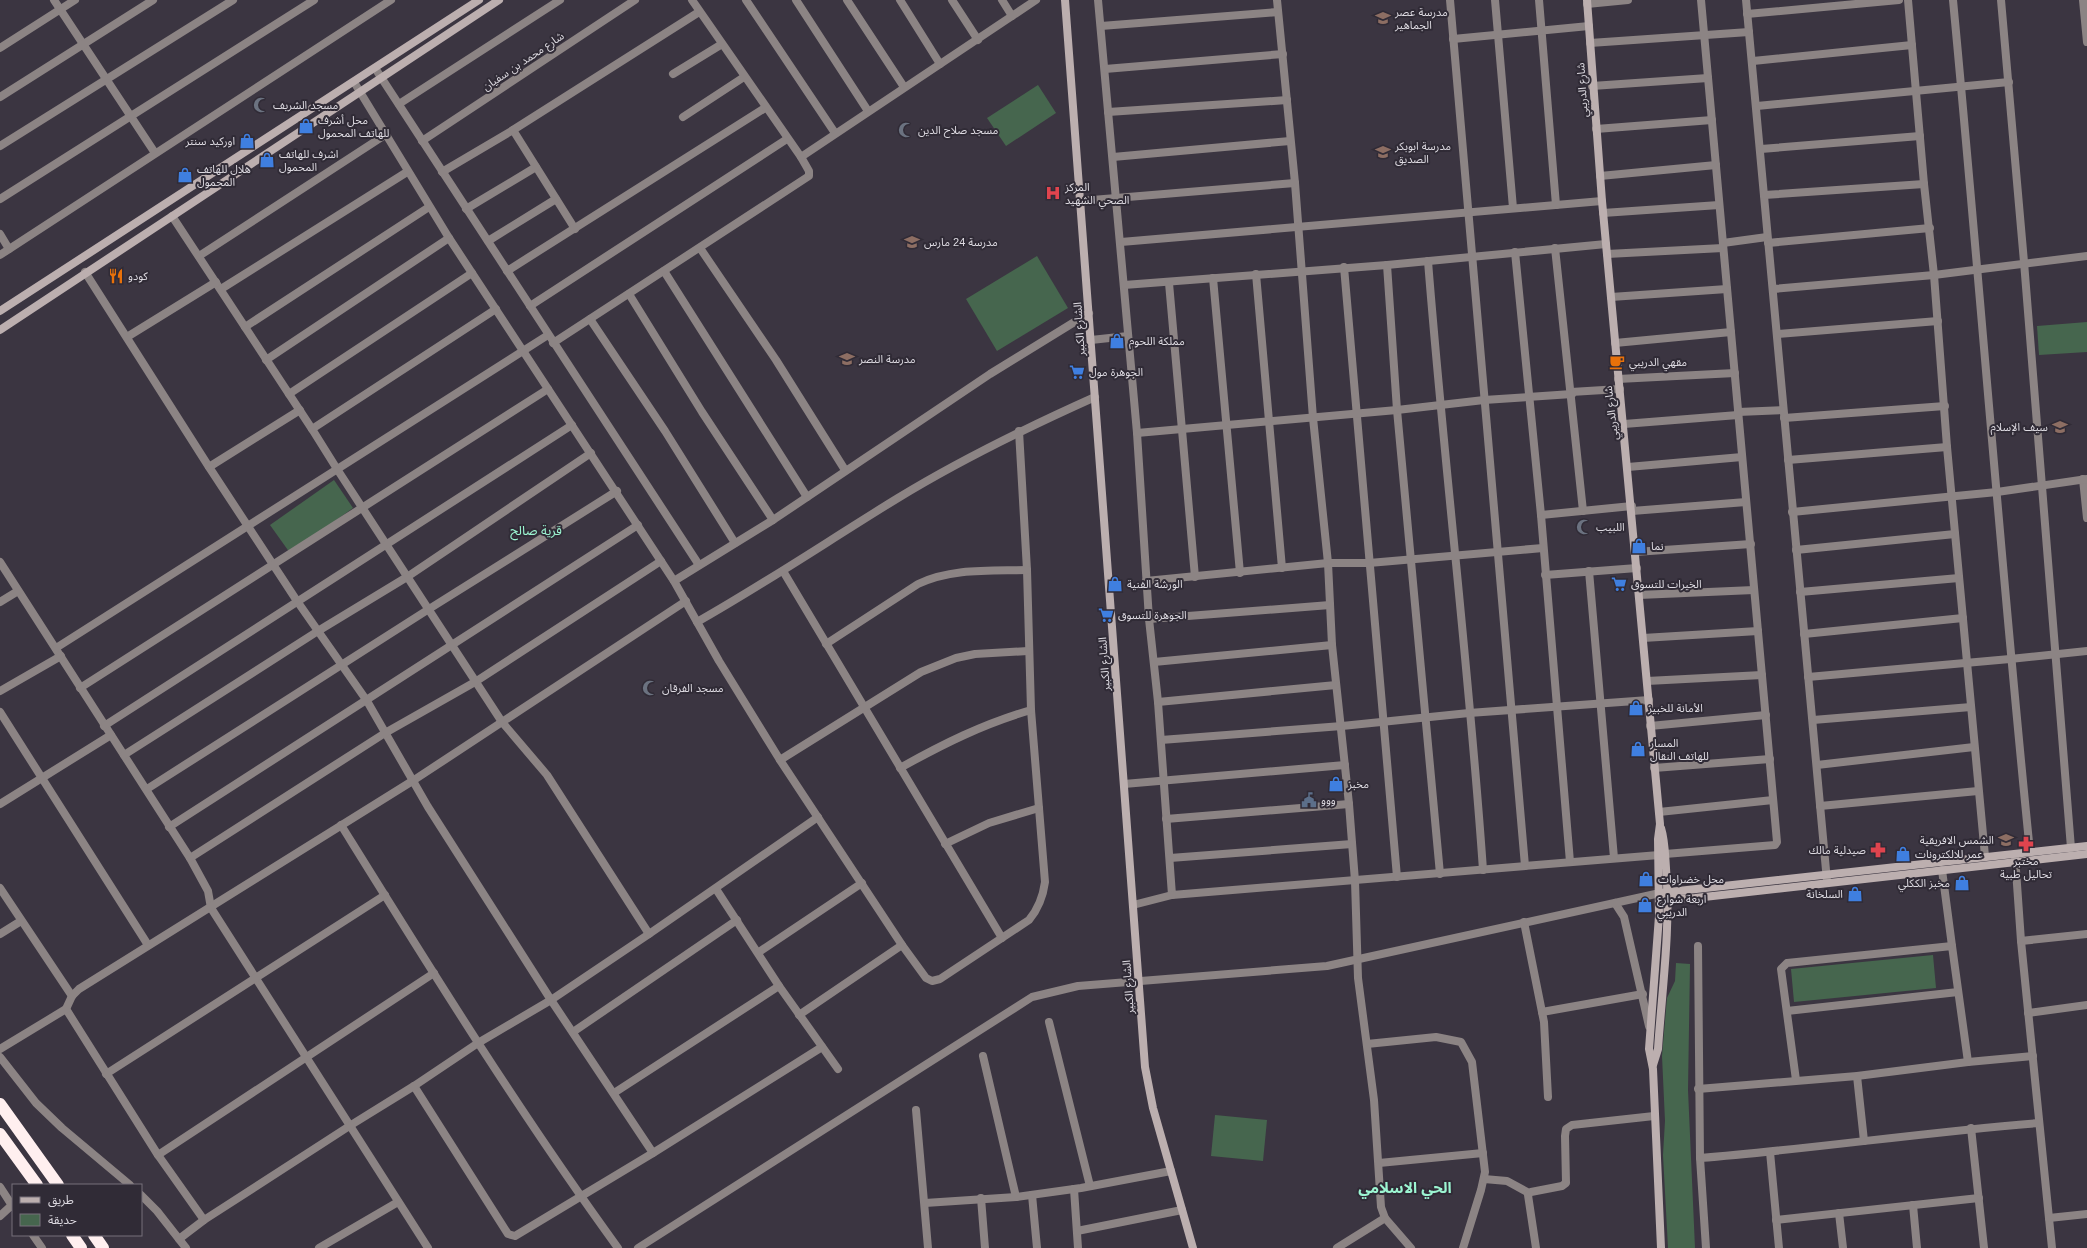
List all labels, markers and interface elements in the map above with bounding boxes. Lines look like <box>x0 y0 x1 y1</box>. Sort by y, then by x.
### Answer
place label: مدرسة عصر الجماهير <box>1394 6 1448 32</box>
school or university icon: مدرسة عصر الجماهير <box>1374 9 1392 27</box>
street label: شارع محمد بن سفيان <box>480 29 567 94</box>
street label: شارع الدريبي <box>1574 62 1593 118</box>
mosque icon: مسجد الشريف <box>252 96 270 114</box>
place label: مسجد الشريف <box>273 99 338 112</box>
place label: محل أشرف للهاتف المحمول <box>318 114 390 140</box>
shop icon: محل أشرف للهاتف المحمول <box>297 117 315 135</box>
mosque icon: مسجد صلاح الدين <box>897 121 915 139</box>
place label: مسجد صلاح الدين <box>918 124 999 138</box>
shop icon: اوركيد سنتر <box>238 132 256 150</box>
place label: اوركيد سنتر <box>184 135 235 148</box>
place label: مدرسة ابوبكر الصديق <box>1394 140 1451 166</box>
school or university icon: مدرسة ابوبكر الصديق <box>1374 143 1392 161</box>
place label: اشرف للهاتف المحمول <box>279 148 338 174</box>
shop icon: اشرف للهاتف المحمول <box>258 151 276 169</box>
place label: هلال للهاتف المحمول <box>197 163 251 189</box>
shop icon: هلال للهاتف المحمول <box>176 166 194 184</box>
place label: المركز الصحي الشهيد <box>1064 181 1129 210</box>
hospital icon: المركز الصحي الشهيد <box>1044 184 1062 202</box>
school or university icon: مدرسة 24 مارس <box>903 233 921 251</box>
place label: مدرسة 24 مارس <box>924 236 998 249</box>
restaurant icon: كودو <box>107 267 125 285</box>
place label: كودو <box>128 270 148 283</box>
street label: الشارع الكبير <box>1071 302 1089 357</box>
shop icon: مملكة اللحوم <box>1108 332 1126 350</box>
place label: مملكة اللحوم <box>1129 335 1185 349</box>
school or university icon: مدرسة النصر <box>838 350 856 368</box>
place label: مدرسة النصر <box>858 353 916 366</box>
cafe icon: مقهي الدريبي <box>1608 353 1626 371</box>
place label: مقهي الدريبي <box>1629 356 1687 372</box>
supermarket icon: الجوهرة مول <box>1068 363 1086 381</box>
place label: الجوهرة مول <box>1089 366 1143 379</box>
street label: شارع الدريبي <box>1602 384 1624 441</box>
school or university icon: سيف الإسلام <box>2051 418 2069 436</box>
place label: سيف الإسلام <box>1991 421 2048 435</box>
mosque icon: اللبيب <box>1575 518 1593 536</box>
place label: اللبيب <box>1596 521 1625 534</box>
district label: قرية صالح <box>510 523 562 541</box>
shop icon: نما <box>1630 537 1648 555</box>
place label: نما <box>1651 540 1664 552</box>
shop icon: الورشة الفنية <box>1106 575 1124 593</box>
supermarket icon: الخيرات للتسوق <box>1610 575 1628 593</box>
place label: الورشة الفنية <box>1127 578 1183 591</box>
place label: الخيرات للتسوق <box>1631 578 1702 591</box>
supermarket icon: الجوهرة للتسوق <box>1097 606 1115 624</box>
place label: الجوهرة للتسوق <box>1118 609 1187 622</box>
street label: الشارع الكبير <box>1096 637 1114 692</box>
mosque icon: مسجد الفرقان <box>641 679 659 697</box>
place label: مسجد الفرقان <box>662 682 724 695</box>
shop icon: الأمانة للخبيز <box>1627 699 1645 717</box>
place label: الأمانة للخبيز <box>1647 702 1703 715</box>
place label: المسار للهاتف النقال <box>1649 737 1709 762</box>
shop icon: المسار للهاتف النقال <box>1629 740 1647 758</box>
shop icon: مخبز <box>1327 775 1345 793</box>
place label: مخبز <box>1347 778 1369 791</box>
public building icon: ووو <box>1300 791 1318 809</box>
place label: ووو <box>1321 794 1336 807</box>
school or university icon: الشمس الافريقية <box>1997 831 2015 849</box>
place label: الشمس الافريقية <box>1920 834 1994 847</box>
pharmacy icon: مختبر تحاليل طبية <box>2017 835 2035 853</box>
pharmacy icon: صيدلية مالك <box>1869 841 1887 859</box>
place label: صيدلية مالك <box>1809 844 1866 857</box>
shop icon: عمر للالكترونات <box>1894 845 1912 863</box>
place label: عمر للالكترونات <box>1915 848 1983 861</box>
place label: مختبر تحاليل طبية <box>2000 855 2052 881</box>
shop icon: محل خضراوات <box>1637 870 1655 888</box>
place label: محل خضراوات <box>1658 873 1724 886</box>
shop icon: مخبز الككلي <box>1953 874 1971 892</box>
place label: مخبز الككلي <box>1898 877 1950 893</box>
shop icon: السلخانة <box>1846 885 1864 903</box>
place label: السلخانة <box>1806 888 1843 900</box>
place label: اربعة شوارع الدريبي <box>1657 893 1706 922</box>
shop icon: اربعة شوارع الدريبي <box>1636 896 1654 914</box>
street label: الشارع الكبير <box>1120 960 1138 1015</box>
district label: الحي الاسلامي <box>1358 1179 1452 1199</box>
legend <box>12 1184 142 1236</box>
text: طريق <box>48 1193 74 1208</box>
text: حديقة <box>48 1213 77 1227</box>

